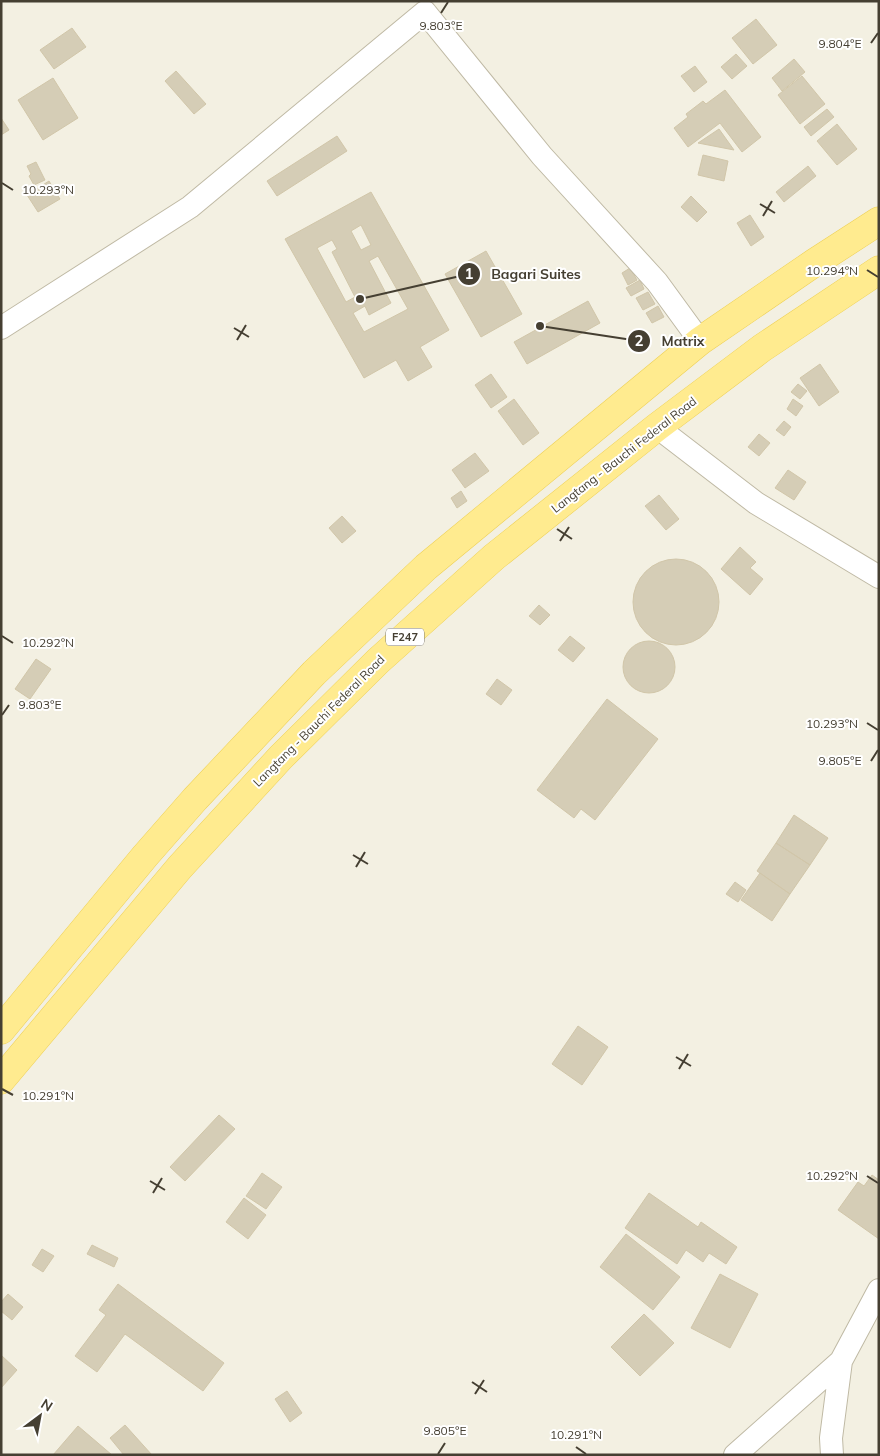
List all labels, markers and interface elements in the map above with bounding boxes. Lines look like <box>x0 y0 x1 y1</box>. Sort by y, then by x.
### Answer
text: 9.803°E <box>419 18 463 33</box>
text: 9.804°E <box>818 36 862 51</box>
text: 10.293°N <box>22 182 74 197</box>
callout: Bagari Suites <box>456 259 591 288</box>
text: 10.294°N <box>806 263 858 278</box>
text: 1 <box>464 264 474 283</box>
text: Bagari Suites <box>491 265 581 283</box>
callout: Matrix <box>626 327 714 356</box>
text: 2 <box>634 331 644 350</box>
text: Matrix <box>661 332 705 350</box>
street label: Langtang - Bauchi Federal Road <box>548 393 699 516</box>
road number: F247 <box>386 628 424 646</box>
text: 10.292°N <box>22 635 74 650</box>
street label: Langtang - Bauchi Federal Road <box>250 652 388 790</box>
text: 9.803°E <box>18 697 62 712</box>
text: 10.293°N <box>806 716 858 731</box>
text: 9.805°E <box>818 753 862 768</box>
text: 10.291°N <box>22 1088 74 1103</box>
text: 10.292°N <box>806 1168 858 1183</box>
north arrow <box>15 1391 65 1441</box>
text: N <box>38 1395 56 1415</box>
text: 9.805°E <box>423 1423 467 1438</box>
text: 10.291°N <box>550 1427 602 1442</box>

